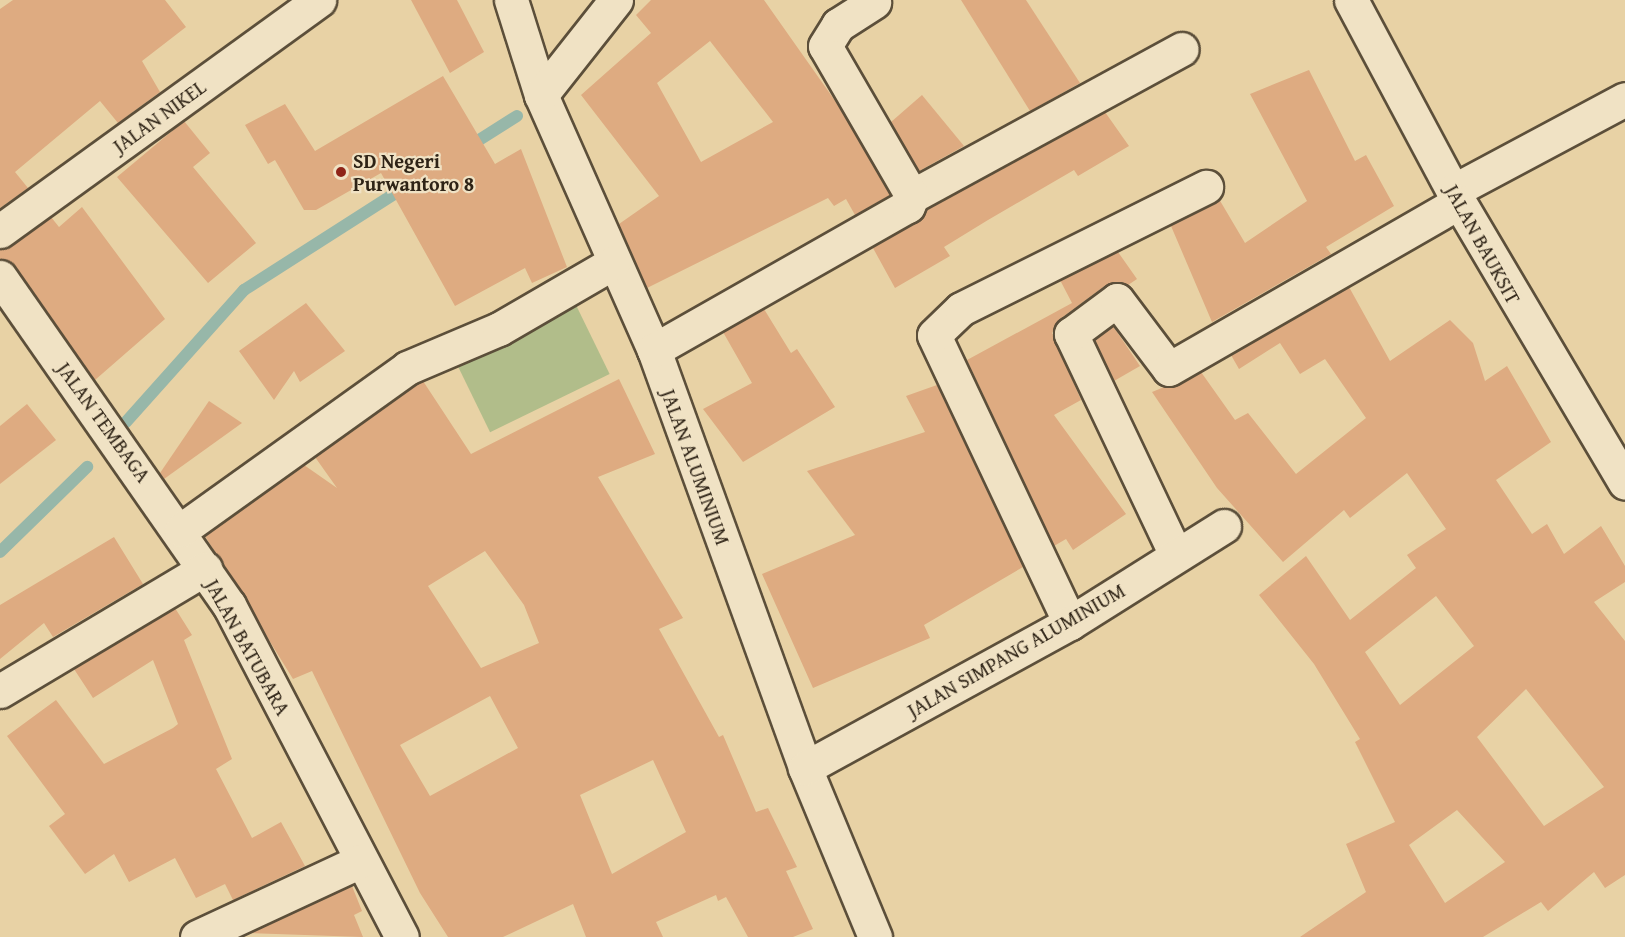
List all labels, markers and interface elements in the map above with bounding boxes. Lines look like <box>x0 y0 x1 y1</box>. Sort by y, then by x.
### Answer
street label: JALAN NIKEL <box>108 74 210 158</box>
place label: SD Negeri Purwantoro 8 <box>353 148 474 195</box>
marker: SD Negeri Purwantoro 8 <box>334 165 348 179</box>
street label: JALAN BAUKSIT <box>1440 180 1526 308</box>
street label: JALAN TEMBAGA <box>52 357 156 487</box>
street label: JALAN ALUMINIUM <box>657 386 735 548</box>
street label: JALAN BATUBARA <box>201 575 295 719</box>
street label: JALAN SIMPANG ALUMINIUM <box>903 578 1129 722</box>

